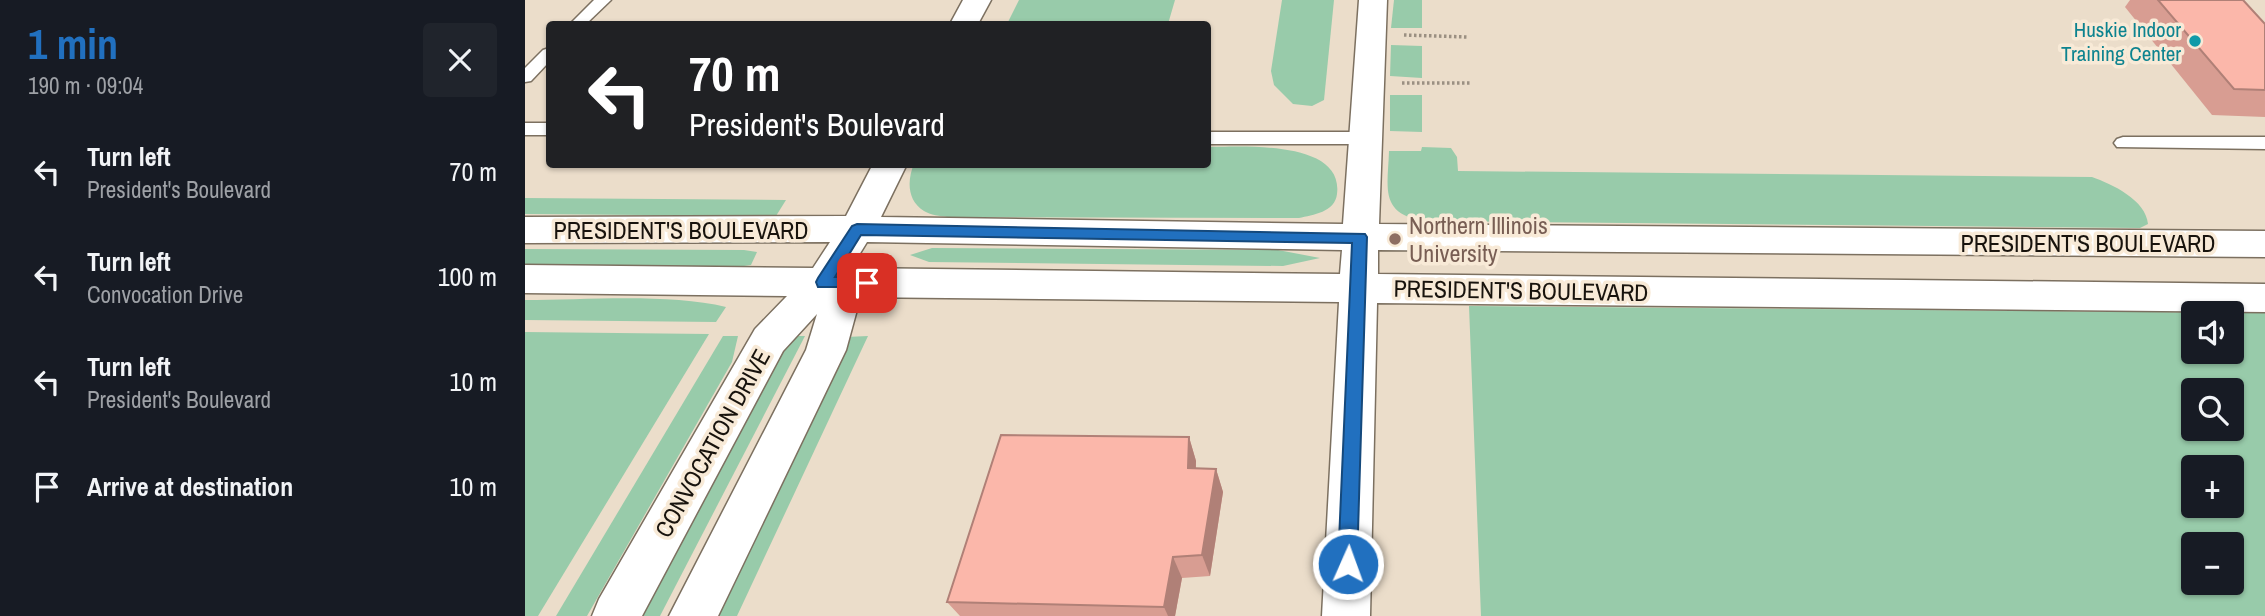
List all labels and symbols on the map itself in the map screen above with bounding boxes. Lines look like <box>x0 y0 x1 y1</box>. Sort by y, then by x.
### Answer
place label: Huskie Indoor Training Center <box>2061 15 2181 68</box>
marker: Huskie Indoor Training Center <box>2187 33 2203 49</box>
place label: Northern Illinois University <box>1409 209 1548 269</box>
street label: PRESIDENT'S BOULEVARD <box>554 214 808 246</box>
street label: PRESIDENT'S BOULEVARD <box>1961 227 2215 259</box>
marker: Northern Illinois University <box>1387 231 1403 247</box>
pin <box>837 253 897 313</box>
street label: PRESIDENT'S BOULEVARD <box>1393 272 1649 308</box>
street label: CONVOCATION DRIVE <box>647 343 777 543</box>
position arrow <box>1311 527 1385 601</box>

